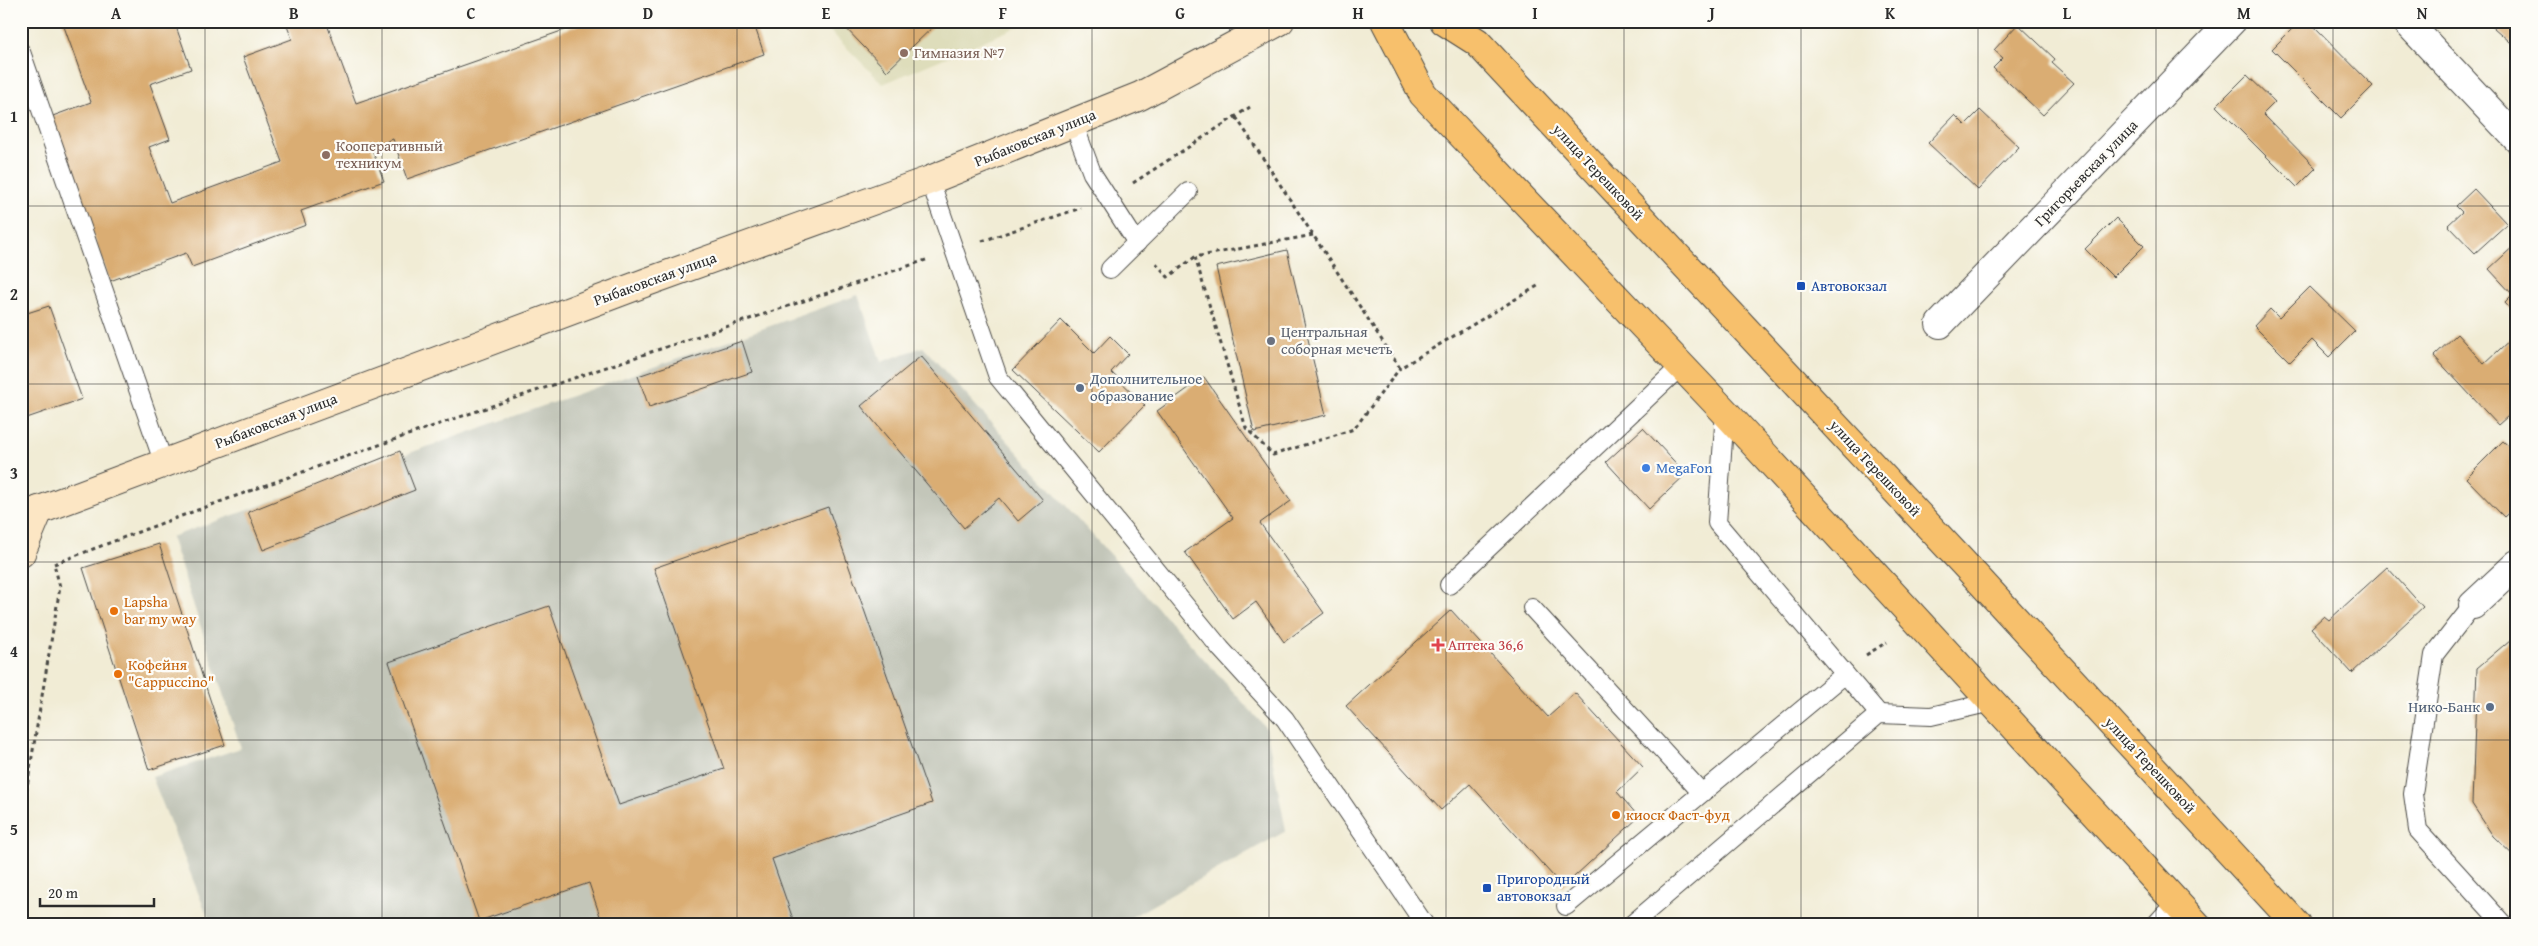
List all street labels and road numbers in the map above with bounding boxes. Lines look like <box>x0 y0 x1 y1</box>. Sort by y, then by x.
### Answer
street label: Рыбаковская улица <box>971 103 1099 171</box>
street label: Григорьевская улица <box>2029 114 2143 231</box>
street label: улица Терешковой <box>1547 118 1649 225</box>
street label: Рыбаковская улица <box>591 246 720 310</box>
street label: Рыбаковская улица <box>212 387 341 453</box>
street label: улица Терешковой <box>1824 414 1926 521</box>
street label: улица Терешковой <box>2099 711 2201 818</box>

